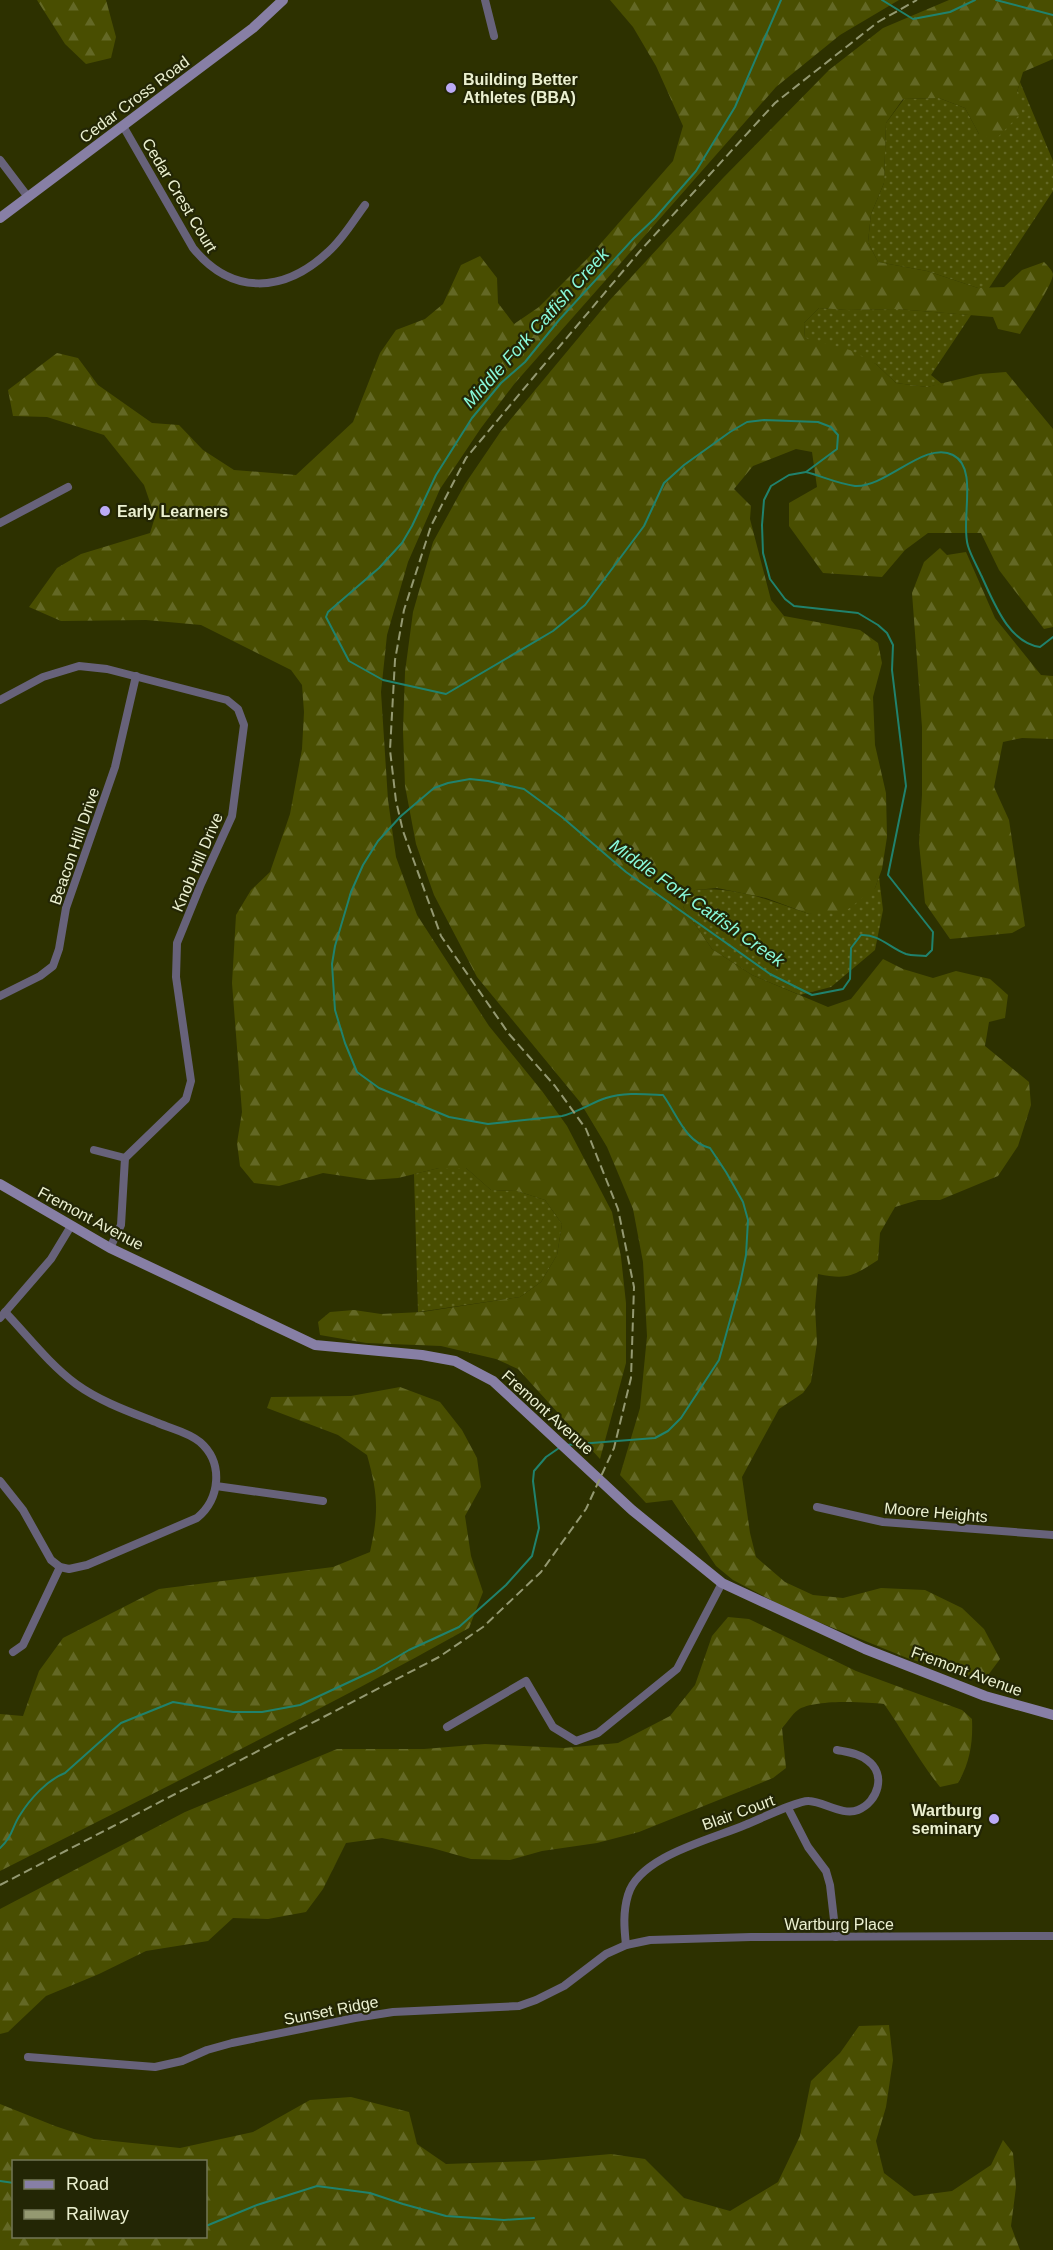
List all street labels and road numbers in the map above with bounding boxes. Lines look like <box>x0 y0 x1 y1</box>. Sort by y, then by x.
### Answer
street label: Cedar Cross Road <box>76 53 192 146</box>
street label: Cedar Crest Court <box>139 135 221 256</box>
street label: Beacon Hill Drive <box>46 785 103 907</box>
street label: Knob Hill Drive <box>169 810 226 914</box>
street label: Fremont Avenue <box>35 1183 147 1253</box>
street label: Fremont Avenue <box>498 1367 597 1458</box>
street label: Moore Heights <box>883 1499 989 1525</box>
street label: Fremont Avenue <box>909 1643 1025 1700</box>
street label: Blair Court <box>700 1791 777 1833</box>
street label: Wartburg Place <box>784 1916 894 1933</box>
street label: Sunset Ridge <box>282 1993 380 2028</box>

